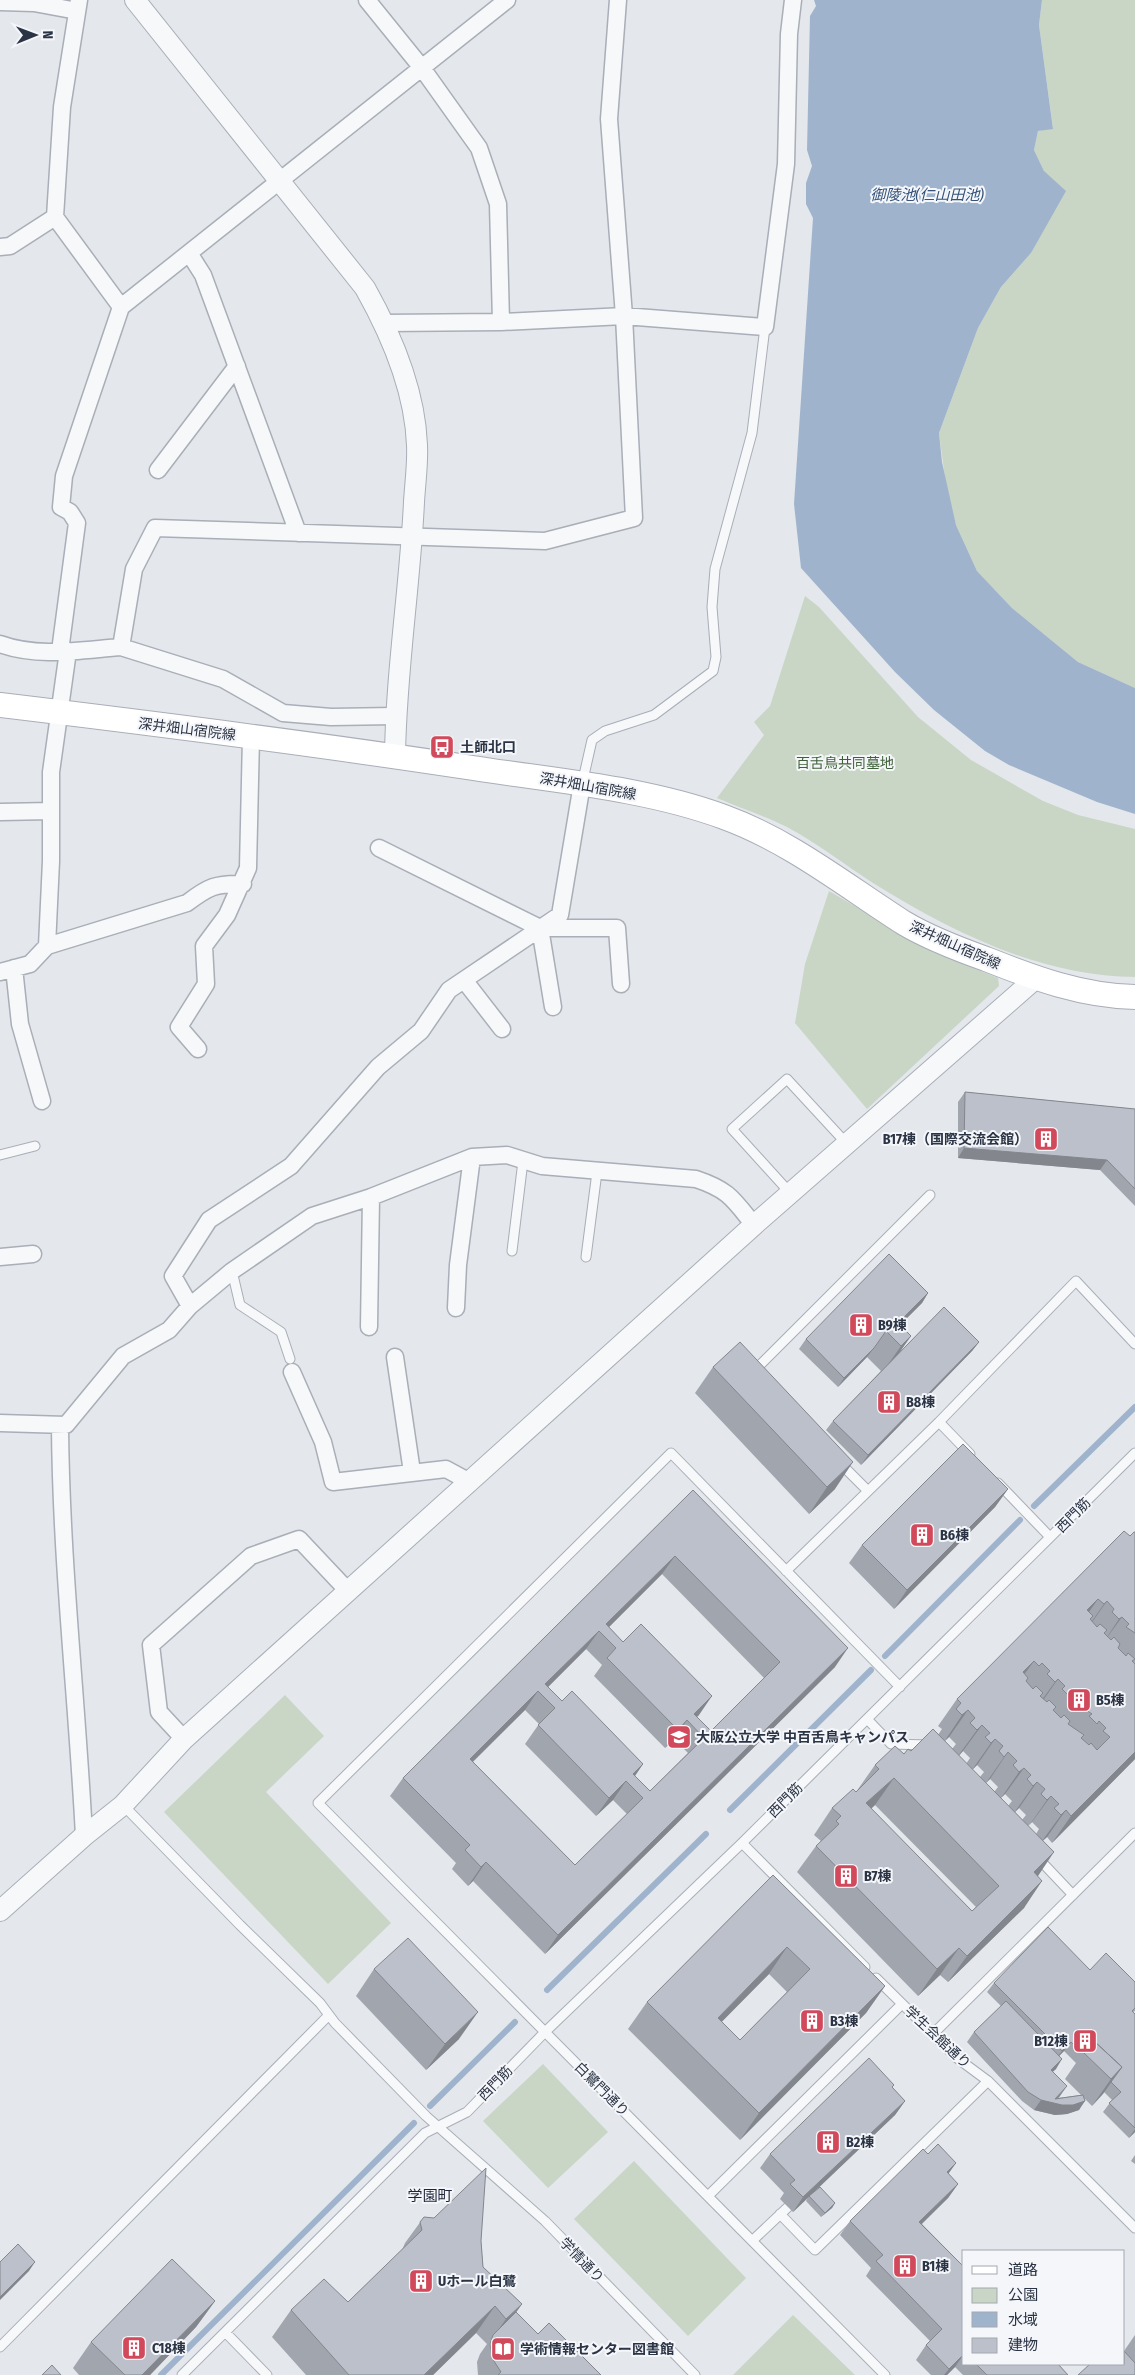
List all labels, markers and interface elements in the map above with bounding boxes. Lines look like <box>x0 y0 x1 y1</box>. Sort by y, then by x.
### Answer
north arrow <box>10 10 60 60</box>
text: N <box>39 30 56 39</box>
water label: 御陵池(仁山田池) <box>870 186 984 204</box>
street label: 深井畑山宿院線 <box>137 715 237 744</box>
bus stop icon: 土師北口 <box>429 734 455 760</box>
place label: 土師北口 <box>460 739 516 756</box>
park label: 百舌鳥共同墓地 <box>796 755 894 772</box>
street label: 深井畑山宿院線 <box>538 770 638 803</box>
street label: 深井畑山宿院線 <box>907 918 1003 973</box>
building icon: B17棟（国際交流会館） <box>1033 1126 1059 1152</box>
place label: B17棟（国際交流会館） <box>883 1131 1028 1148</box>
building icon: B9棟 <box>848 1312 874 1338</box>
place label: B9棟 <box>878 1317 907 1334</box>
building icon: B8棟 <box>876 1389 902 1415</box>
place label: B8棟 <box>906 1394 935 1411</box>
street label: 西門筋 <box>1052 1494 1094 1536</box>
building icon: B6棟 <box>909 1522 935 1548</box>
place label: B6棟 <box>940 1527 969 1544</box>
building icon: B5棟 <box>1066 1687 1092 1713</box>
place label: B5棟 <box>1096 1692 1125 1709</box>
school or university icon: 大阪公立大学 中百舌鳥キャンパス <box>666 1724 692 1750</box>
place label: 大阪公立大学 中百舌鳥キャンパス <box>696 1729 909 1746</box>
street label: 西門筋 <box>764 1779 806 1821</box>
building icon: B7棟 <box>833 1863 859 1889</box>
place label: B7棟 <box>864 1868 891 1885</box>
street label: 学生会館通り <box>901 2003 974 2072</box>
building icon: B3棟 <box>799 2008 825 2034</box>
place label: B3棟 <box>830 2013 858 2030</box>
building icon: B12棟 <box>1072 2028 1098 2054</box>
place label: B12棟 <box>1034 2033 1068 2050</box>
street label: 白鷺門通り <box>571 2059 632 2120</box>
street label: 西門筋 <box>475 2062 516 2104</box>
building icon: B2棟 <box>815 2129 841 2155</box>
place label: B2棟 <box>846 2134 874 2151</box>
district label: 学園町 <box>407 2187 453 2205</box>
street label: 学情通り <box>556 2234 607 2286</box>
legend <box>962 2250 1125 2365</box>
building icon: B1棟 <box>892 2253 918 2279</box>
place label: B1棟 <box>922 2258 949 2275</box>
text: 道路 <box>1008 2261 1038 2279</box>
building icon: Uホール白鷺 <box>408 2268 434 2294</box>
place label: Uホール白鷺 <box>438 2273 516 2290</box>
text: 公園 <box>1008 2286 1038 2304</box>
text: 水域 <box>1008 2311 1038 2329</box>
building icon: C18棟 <box>121 2335 147 2361</box>
library icon: 学術情報センター図書館 <box>490 2336 516 2362</box>
text: 建物 <box>1008 2336 1038 2354</box>
place label: C18棟 <box>152 2340 186 2357</box>
place label: 学術情報センター図書館 <box>520 2341 674 2358</box>

